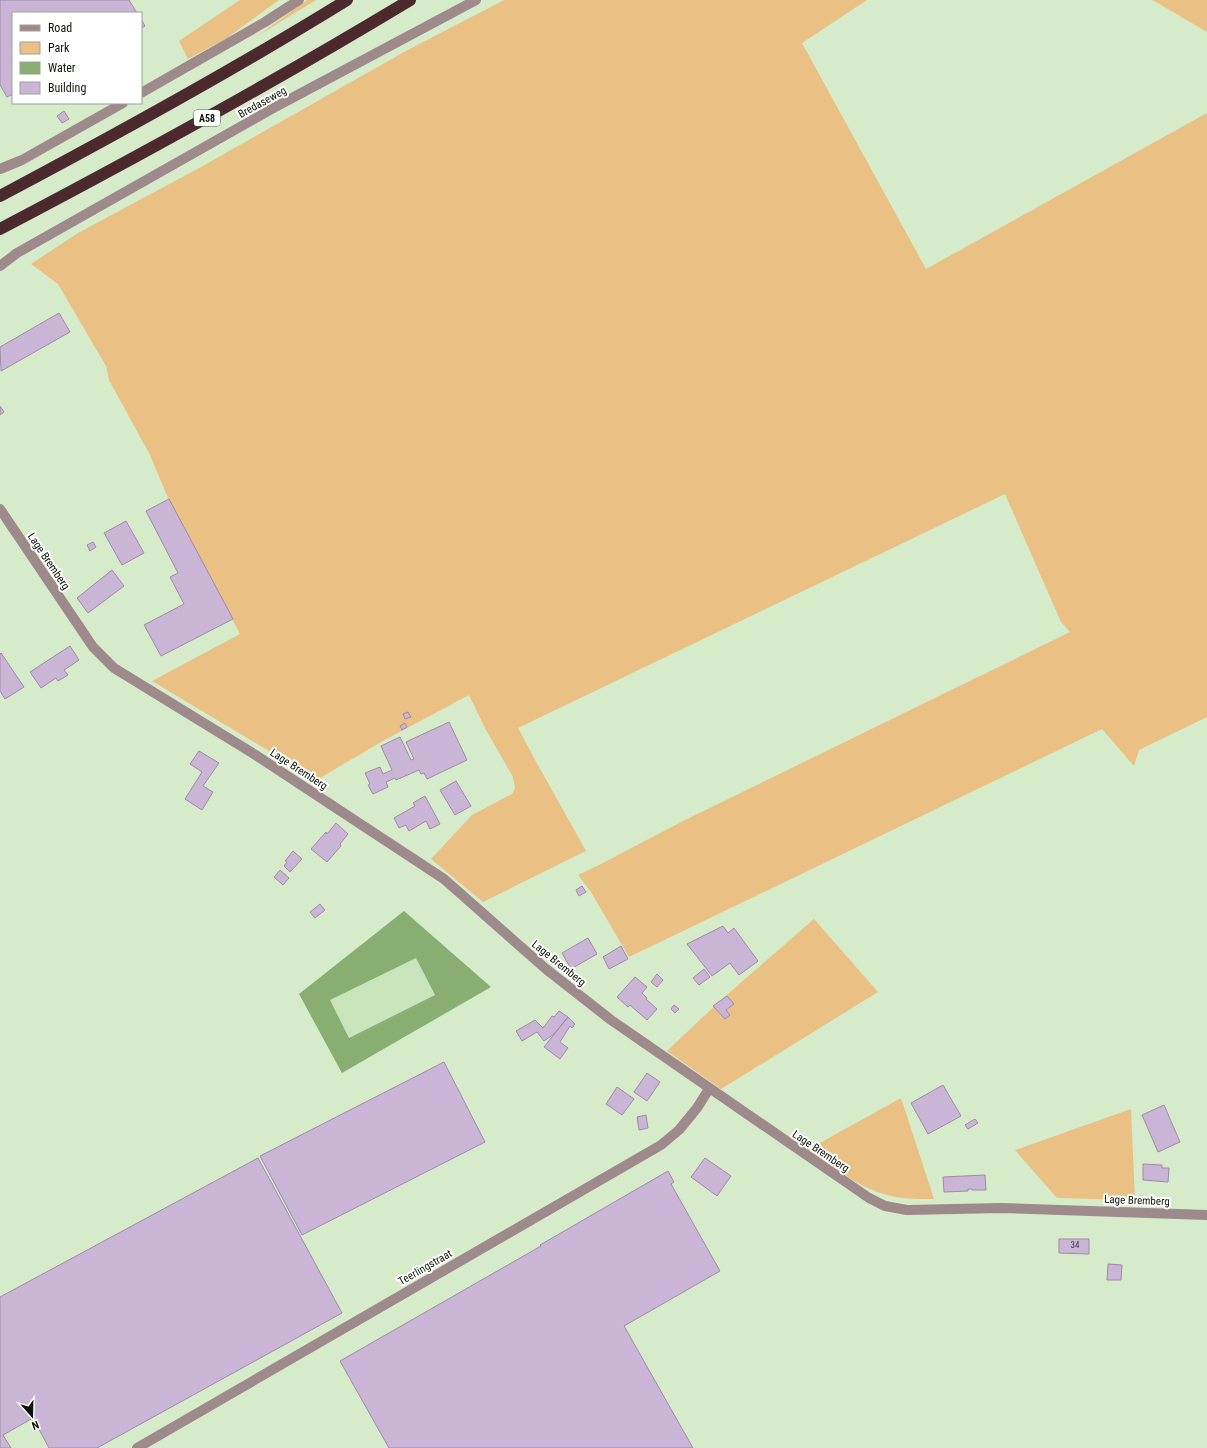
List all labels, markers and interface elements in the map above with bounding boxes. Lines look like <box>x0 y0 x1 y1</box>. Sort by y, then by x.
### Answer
legend <box>12 12 142 104</box>
text: Road <box>48 21 72 35</box>
text: Park <box>48 41 70 55</box>
text: Water <box>48 61 76 75</box>
text: Building <box>48 81 86 95</box>
street label: Bredaseweg <box>236 84 289 121</box>
road number: A58 <box>194 110 220 126</box>
street label: Lage Bremberg <box>25 530 72 592</box>
street label: Lage Bremberg <box>268 746 330 793</box>
street label: Lage Bremberg <box>529 938 588 989</box>
street label: Lage Bremberg <box>790 1128 852 1175</box>
street label: Lage Bremberg <box>1104 1193 1170 1208</box>
house number: 34 <box>1071 1240 1080 1250</box>
street label: Teerlingstraat <box>396 1247 454 1288</box>
north arrow <box>12 1396 52 1436</box>
text: N <box>30 1418 41 1432</box>

